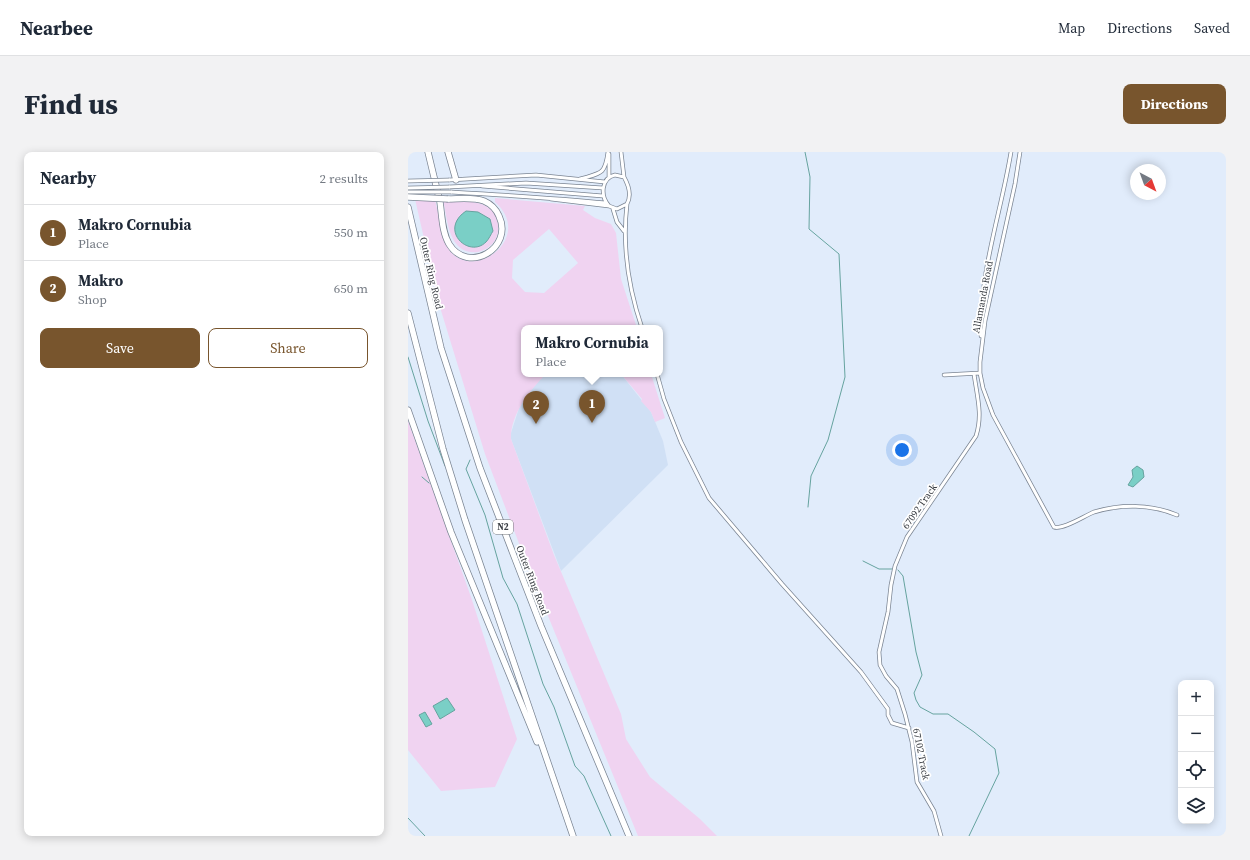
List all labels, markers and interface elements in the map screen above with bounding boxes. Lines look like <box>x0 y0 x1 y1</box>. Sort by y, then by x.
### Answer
text: Nearbee <box>20 15 93 41</box>
text: Map <box>1058 18 1085 38</box>
text: Directions <box>1107 18 1172 38</box>
text: Saved <box>1194 18 1230 38</box>
button: Directions <box>1123 84 1226 124</box>
text: Find us <box>24 85 118 123</box>
north arrow <box>1130 164 1166 200</box>
text: Nearby <box>40 166 96 190</box>
text: 2 results <box>320 170 368 187</box>
text: Makro Cornubia <box>78 214 191 235</box>
text: 1 <box>49 224 57 241</box>
text: 550 m <box>334 224 368 241</box>
text: Place <box>78 235 109 252</box>
street label: Outer Ring Road <box>417 236 446 311</box>
street label: Allamanda Road <box>969 260 996 334</box>
text: Makro <box>78 270 123 291</box>
text: 2 <box>49 280 57 297</box>
text: 650 m <box>334 280 368 297</box>
text: Shop <box>78 291 107 308</box>
popup <box>521 325 663 377</box>
button: Save <box>40 328 200 368</box>
button: Share <box>208 328 368 368</box>
text: Makro Cornubia <box>535 332 649 353</box>
text: Place <box>535 353 566 370</box>
pin: 1 <box>579 390 605 423</box>
pin: 2 <box>523 391 549 424</box>
your location <box>892 440 912 460</box>
street label: 67092 Track <box>899 481 940 531</box>
road number: N2 <box>493 520 513 534</box>
street label: Outer Ring Road <box>513 544 552 617</box>
map controls <box>1178 680 1214 824</box>
button: + <box>1178 680 1214 716</box>
button: − <box>1178 716 1214 752</box>
street label: 67102 Track <box>910 727 933 782</box>
button: locate <box>1178 752 1214 788</box>
button: layers <box>1178 788 1214 824</box>

